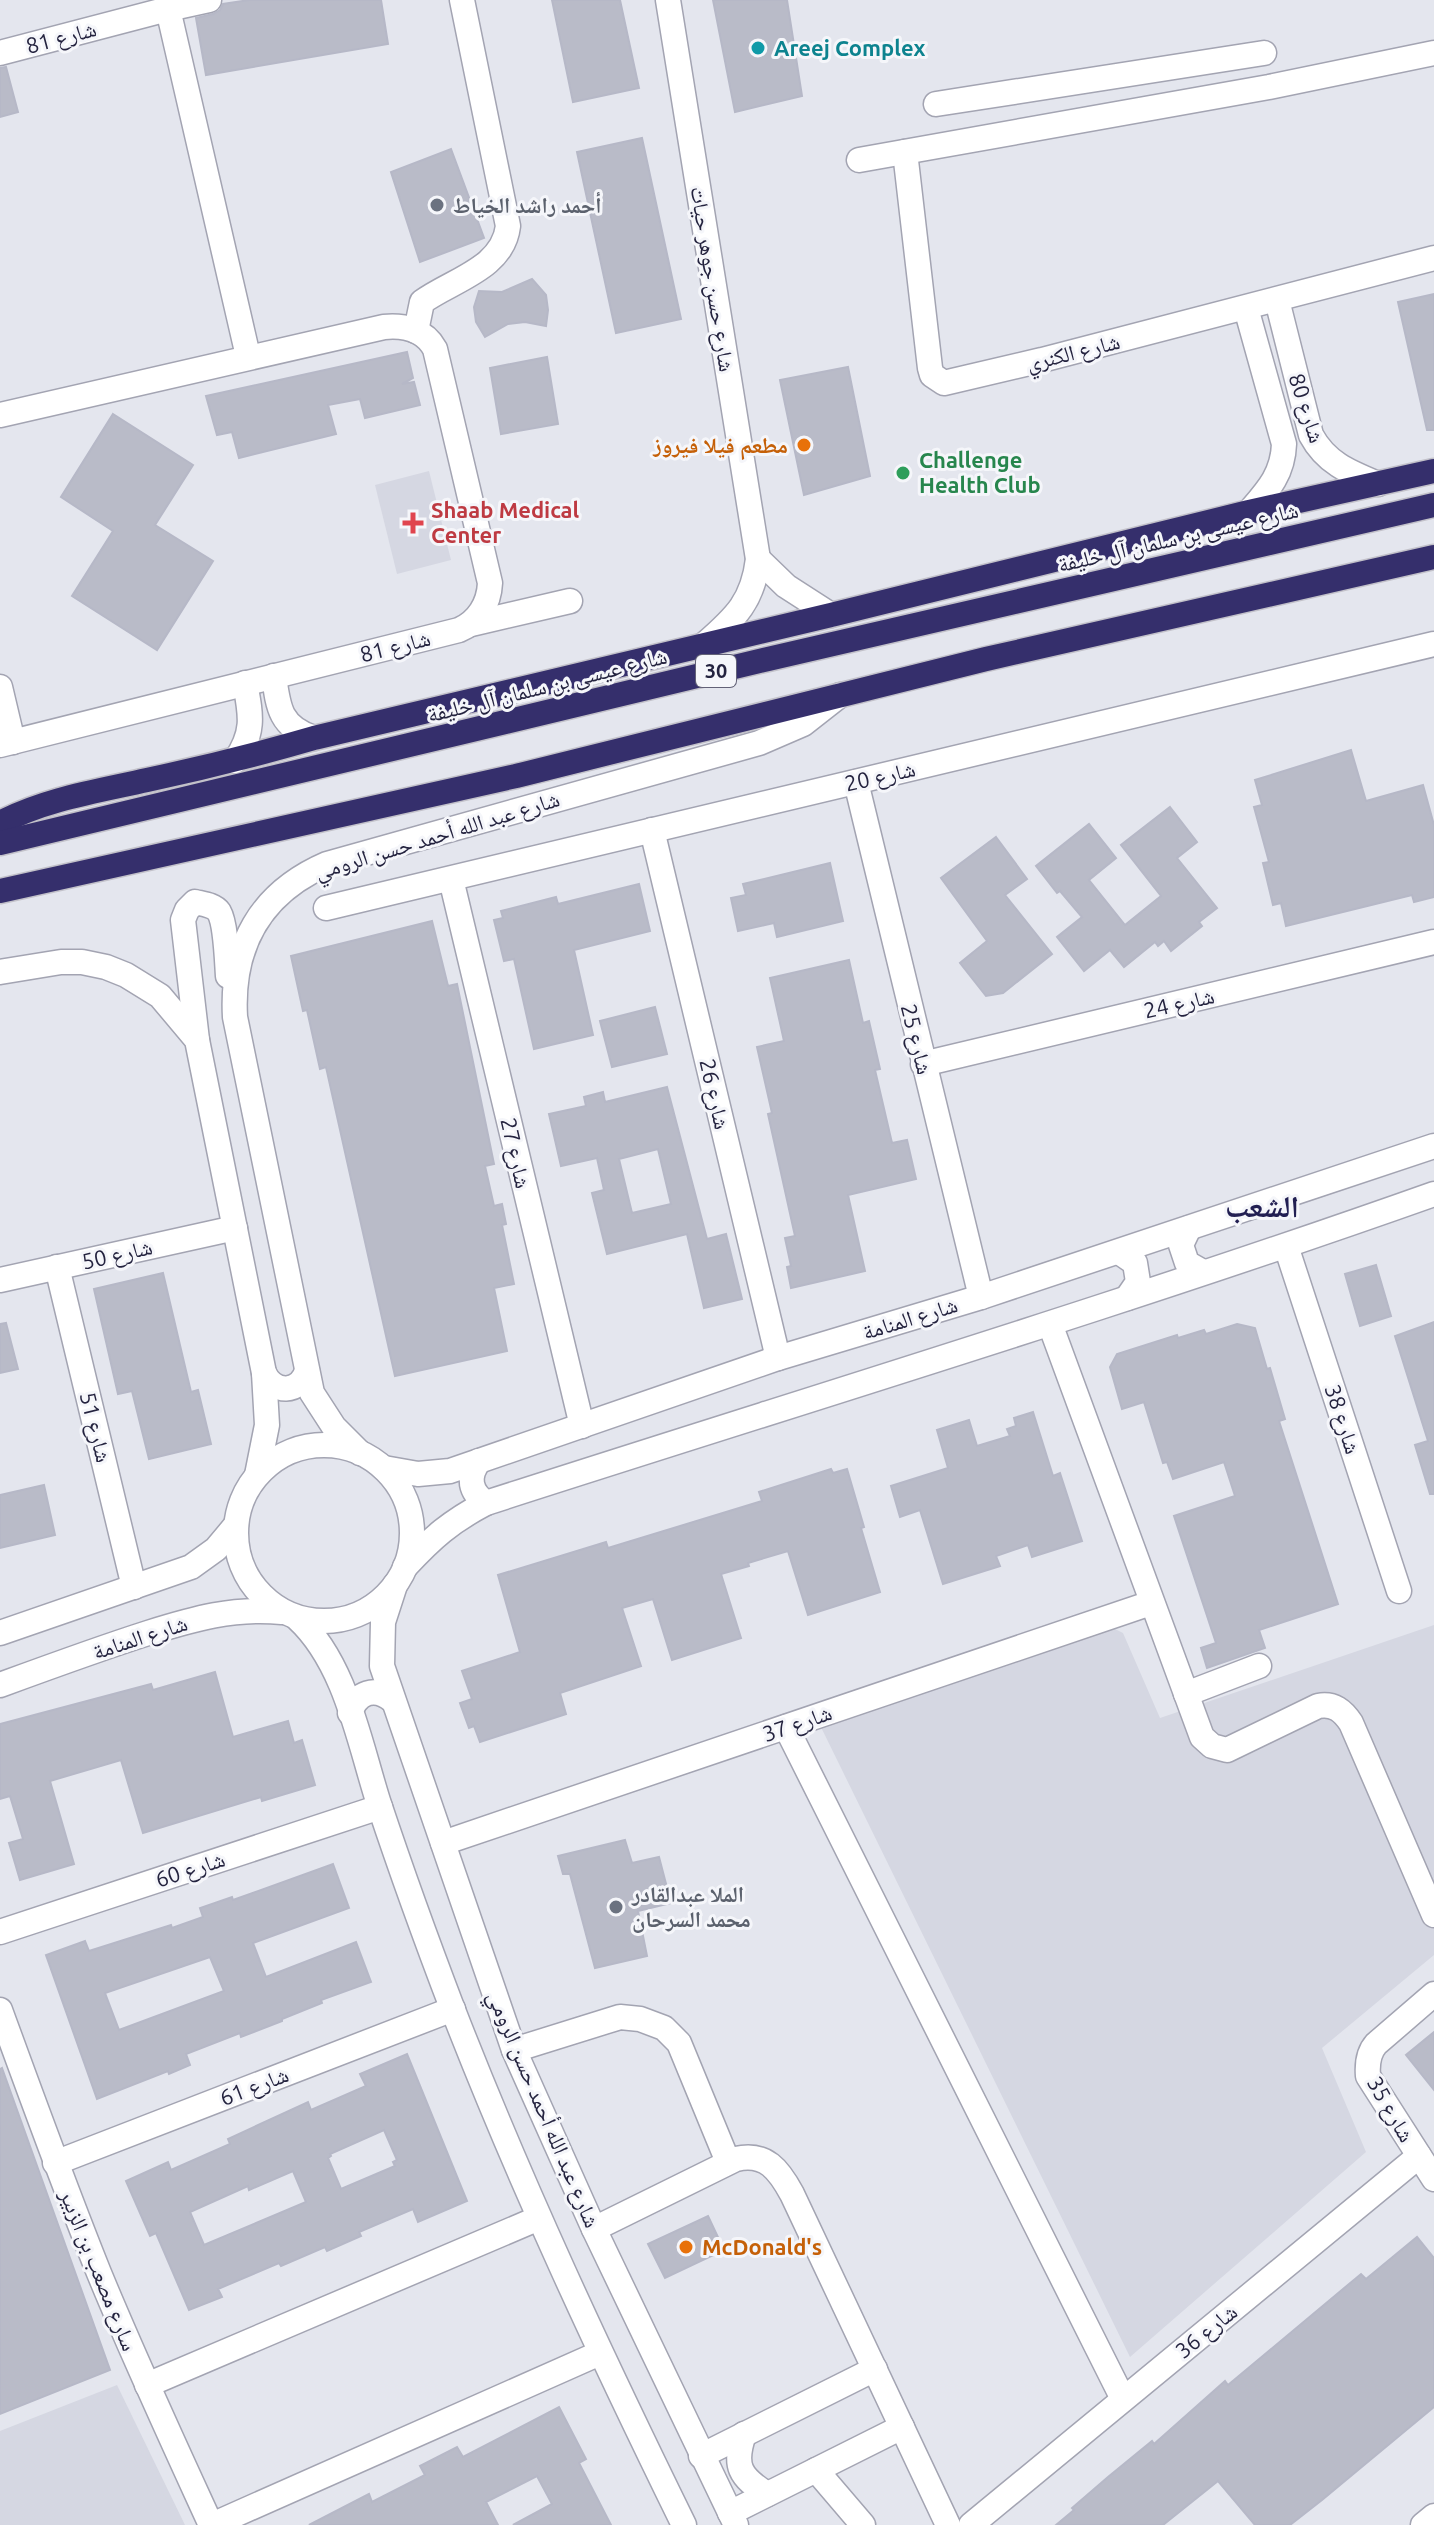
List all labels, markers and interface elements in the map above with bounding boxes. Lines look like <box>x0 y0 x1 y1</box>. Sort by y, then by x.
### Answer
street label: شارع 81 <box>23 15 99 60</box>
place label: Areej Complex <box>774 35 926 60</box>
marker: Areej Complex <box>749 39 767 57</box>
street label: شارع حسن جوهر حيات <box>685 185 740 374</box>
place label: أحمد راشد الخياط <box>453 191 601 218</box>
marker: أحمد راشد الخياط <box>428 196 446 214</box>
street label: شارع الكنري <box>1023 328 1124 381</box>
street label: شارع 80 <box>1283 370 1330 446</box>
place label: مطعم فيلا فيروز <box>652 432 788 460</box>
marker: مطعم فيلا فيروز <box>795 436 813 454</box>
place label: Challenge Health Club <box>919 447 1041 497</box>
marker: Challenge Health Club <box>894 464 912 482</box>
place label: Shaab Medical Center <box>431 497 580 547</box>
street label: شارع عيسى بن سلمان آل خليفة <box>1055 497 1301 578</box>
marker: Shaab Medical Center <box>402 512 424 534</box>
street label: شارع 81 <box>357 625 433 668</box>
street label: شارع عيسى بن سلمان آل خليفة <box>424 643 670 728</box>
road number: 30 <box>696 655 736 687</box>
street label: شارع 20 <box>842 755 918 798</box>
street label: شارع عبد الله أحمد حسن الرومي <box>311 785 564 889</box>
street label: شارع 24 <box>1141 982 1217 1025</box>
street label: شارع 25 <box>895 1001 938 1077</box>
street label: شارع 26 <box>693 1056 736 1132</box>
street label: شارع 27 <box>494 1115 537 1191</box>
district label: الشعب <box>1225 1189 1299 1224</box>
street label: شارع 50 <box>79 1233 155 1276</box>
street label: شارع المنامة <box>859 1291 961 1346</box>
street label: شارع 38 <box>1319 1381 1366 1457</box>
street label: شارع 51 <box>74 1389 117 1465</box>
street label: شارع المنامة <box>89 1610 191 1665</box>
street label: شارع 37 <box>759 1699 835 1748</box>
street label: شارع 60 <box>152 1846 228 1893</box>
place label: الملا عبدالقادر محمد السرحان <box>631 1881 751 1933</box>
marker: الملا عبدالقادر محمد السرحان <box>607 1898 625 1916</box>
street label: شارع عبد الله أحمد حسن الرومي <box>478 1987 606 2233</box>
street label: شارع 61 <box>216 2061 292 2112</box>
street label: شارع 35 <box>1361 2071 1420 2147</box>
street label: سارع مصعب بن الزبير <box>53 2185 143 2355</box>
place label: McDonald's <box>702 2234 822 2259</box>
marker: McDonald's <box>677 2238 695 2256</box>
street label: شارع 36 <box>1170 2298 1243 2364</box>

